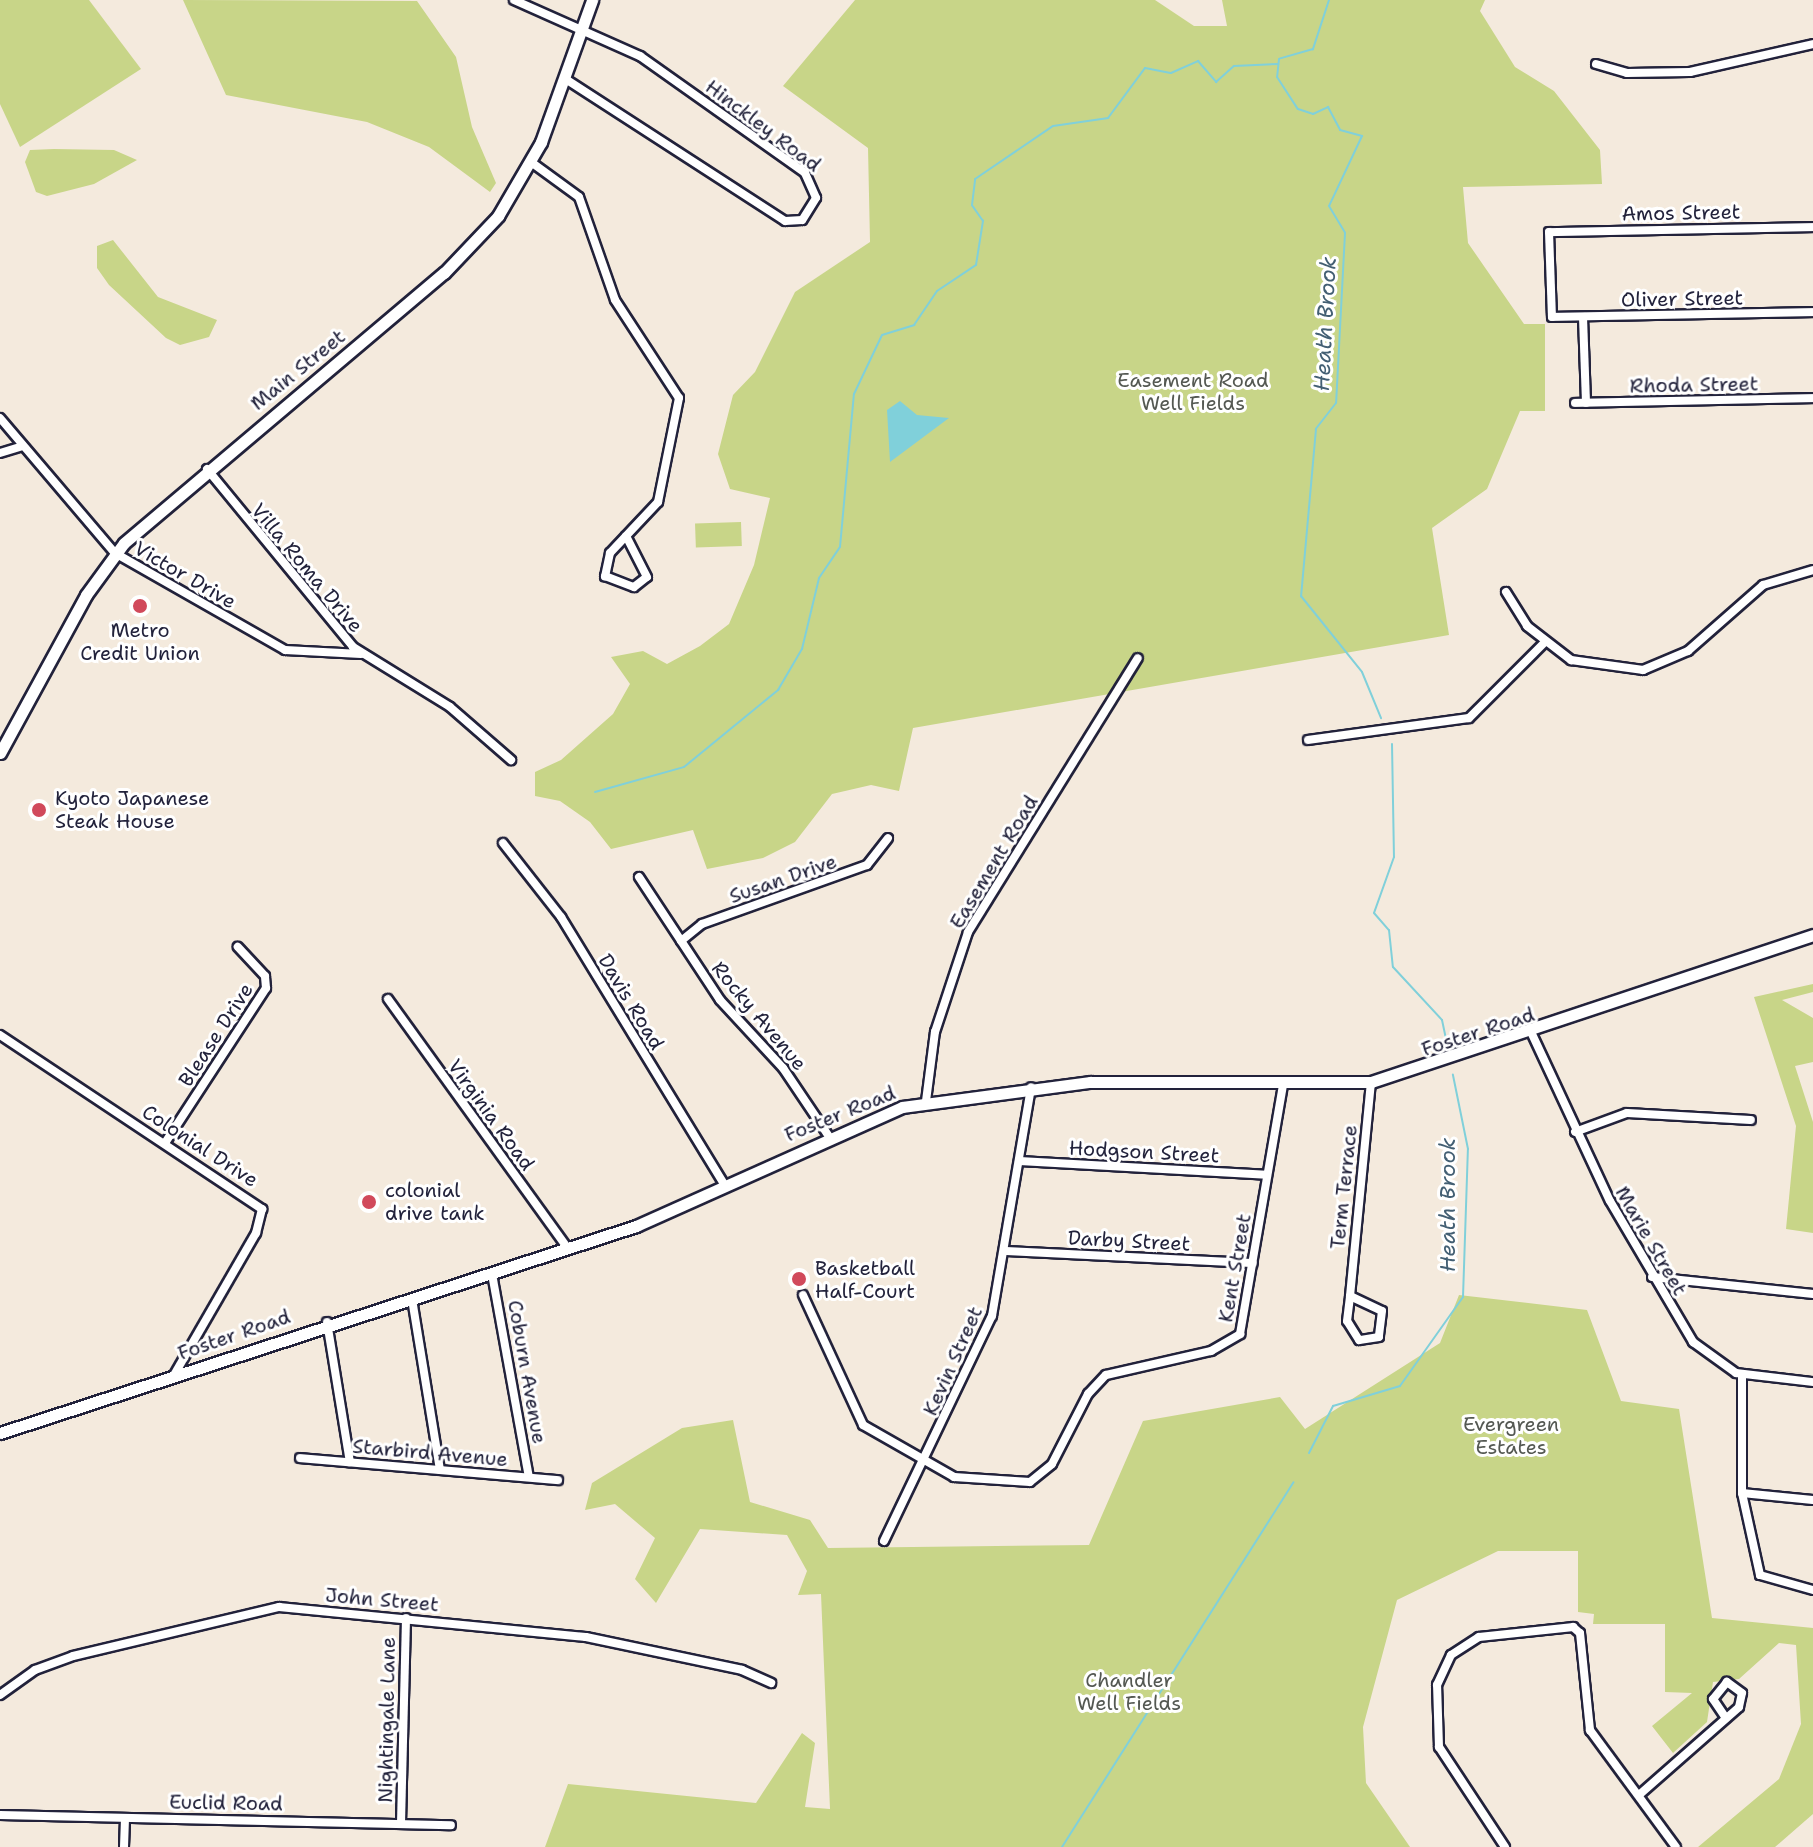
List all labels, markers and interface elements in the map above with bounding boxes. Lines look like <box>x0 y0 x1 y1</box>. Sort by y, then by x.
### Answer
street label: Hinckley Road <box>701 75 825 177</box>
street label: Amos Street <box>1621 200 1741 226</box>
water label: Heath Brook <box>1308 256 1342 392</box>
street label: Oliver Street <box>1621 286 1743 312</box>
street label: Main Street <box>246 325 350 415</box>
park label: Easement Road Well Fields <box>1117 369 1269 416</box>
street label: Rhoda Street <box>1629 372 1759 398</box>
street label: Villa Roma Drive <box>246 499 368 637</box>
street label: Victor Drive <box>130 536 240 614</box>
marker: Metro Credit Union <box>131 597 149 615</box>
place label: Metro Credit Union <box>80 618 200 665</box>
place label: Kyoto Japanese Steak House <box>55 786 209 833</box>
street label: Easement Road <box>945 791 1043 933</box>
marker: Kyoto Japanese Steak House <box>30 801 48 819</box>
street label: Susan Drive <box>726 849 840 909</box>
street label: Davis Road <box>593 950 669 1054</box>
street label: Rocky Avenue <box>706 957 812 1075</box>
street label: Blease Drive <box>174 979 258 1091</box>
street label: Foster Road <box>1418 1002 1538 1062</box>
street label: Virginia Road <box>443 1055 539 1175</box>
street label: Foster Road <box>781 1081 899 1147</box>
street label: Colonial Drive <box>138 1100 262 1192</box>
street label: Term Terrace <box>1326 1124 1362 1250</box>
street label: Hodgson Street <box>1068 1136 1220 1168</box>
water label: Heath Brook <box>1435 1138 1461 1272</box>
place label: colonial drive tank <box>385 1178 485 1225</box>
street label: Marie Street <box>1610 1182 1692 1300</box>
marker: colonial drive tank <box>360 1193 378 1211</box>
street label: Kent Street <box>1214 1212 1256 1324</box>
street label: Darby Street <box>1067 1226 1191 1256</box>
place label: Basketball Half-Court <box>815 1256 915 1303</box>
marker: Basketball Half-Court <box>790 1270 808 1288</box>
street label: Coburn Avenue <box>503 1298 551 1446</box>
street label: Kevin Street <box>918 1303 988 1419</box>
street label: Foster Road <box>175 1305 293 1365</box>
park label: Evergreen Estates <box>1463 1412 1559 1459</box>
street label: Starbird Avenue <box>351 1434 509 1472</box>
street label: John Street <box>324 1583 440 1617</box>
street label: Nightingale Lane <box>374 1637 400 1803</box>
park label: Chandler Well Fields <box>1077 1669 1181 1716</box>
street label: Euclid Road <box>169 1790 283 1816</box>

